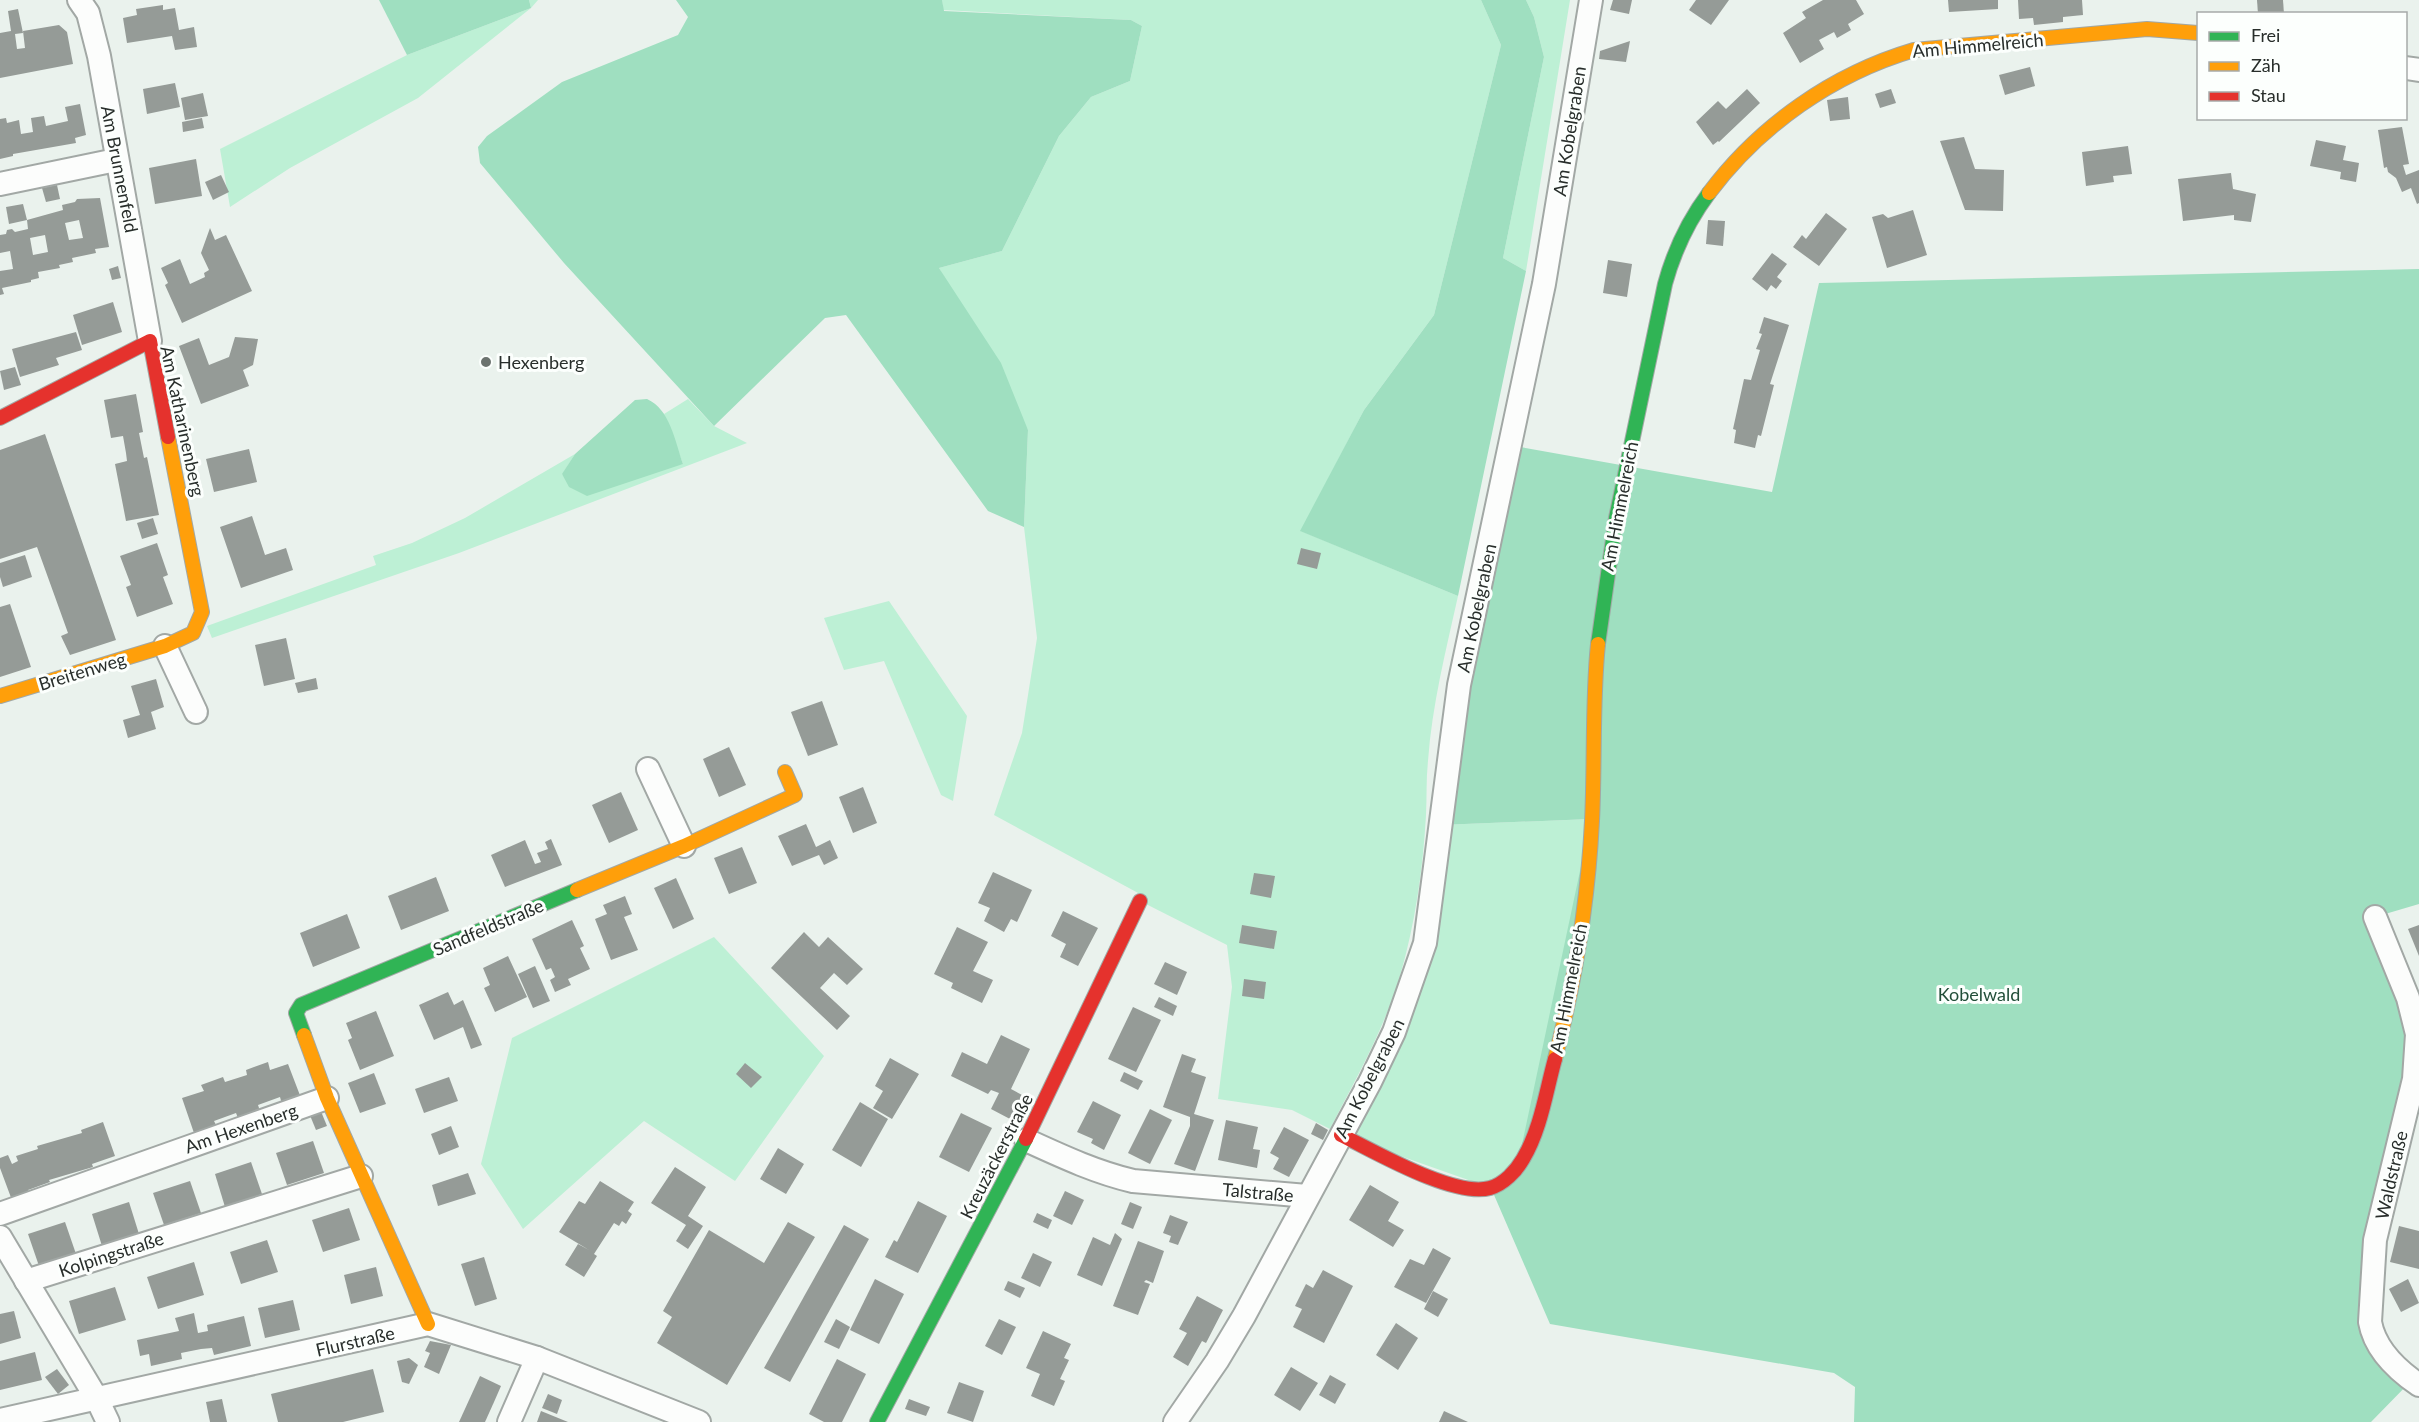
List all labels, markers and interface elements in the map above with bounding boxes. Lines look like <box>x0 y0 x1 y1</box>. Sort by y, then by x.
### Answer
legend <box>2197 12 2407 120</box>
text: Frei <box>2251 24 2280 46</box>
street label: Am Himmelreich <box>1912 28 2044 62</box>
text: Zäh <box>2251 54 2281 76</box>
street label: Am Kobelgraben <box>1548 64 1590 198</box>
text: Stau <box>2251 84 2286 106</box>
street label: Am Brunnenfeld <box>97 104 143 234</box>
street label: Am Katharinenberg <box>156 344 210 498</box>
place label: Hexenberg <box>498 351 584 373</box>
marker: Hexenberg <box>479 355 493 369</box>
street label: Am Himmelreich <box>1596 439 1642 573</box>
street label: Am Kobelgraben <box>1452 542 1500 674</box>
street label: Breitenweg <box>36 647 128 695</box>
street label: Sandfeldstraße <box>429 894 547 960</box>
street label: Am Himmelreich <box>1545 921 1591 1055</box>
park label: Kobelwald <box>1938 983 2020 1005</box>
street label: Am Kobelgraben <box>1329 1015 1409 1141</box>
street label: Kreuzäckerstraße <box>955 1090 1037 1222</box>
street label: Am Hexenberg <box>182 1098 300 1158</box>
street label: Waldstraße <box>2370 1128 2412 1222</box>
street label: Talstraße <box>1222 1178 1294 1206</box>
street label: Kolpingstraße <box>56 1227 166 1281</box>
street label: Flurstraße <box>313 1321 397 1361</box>

